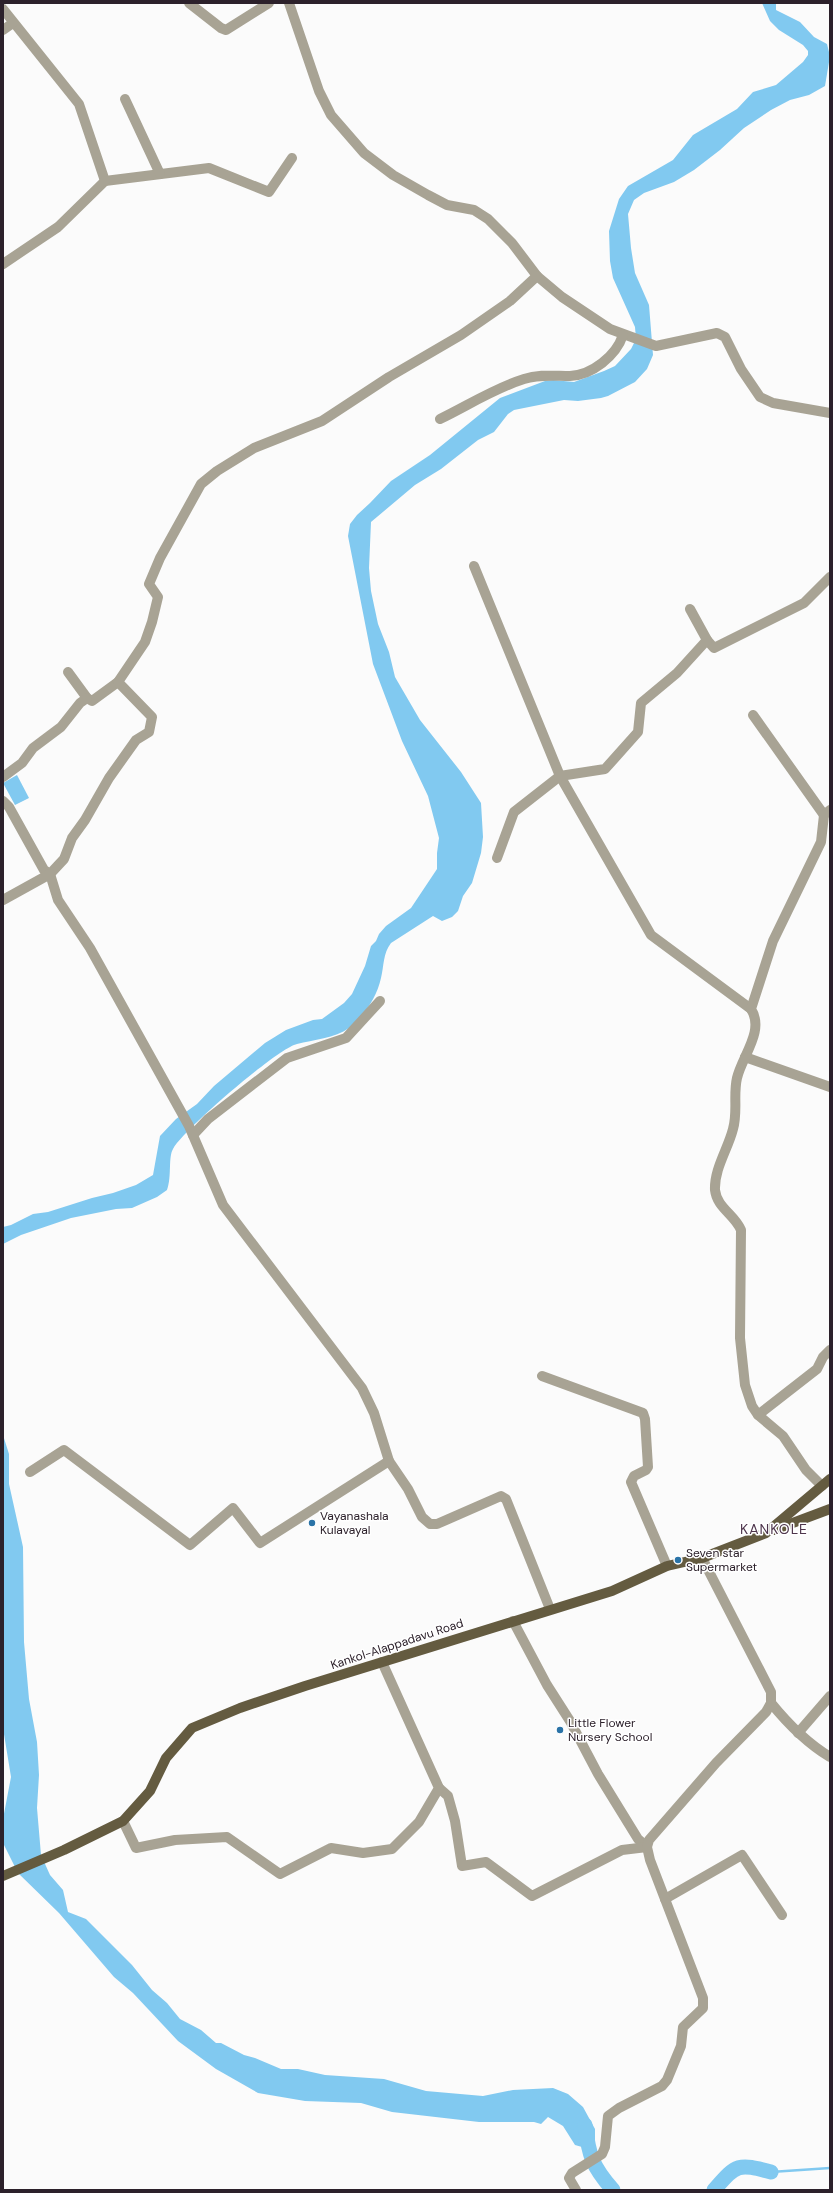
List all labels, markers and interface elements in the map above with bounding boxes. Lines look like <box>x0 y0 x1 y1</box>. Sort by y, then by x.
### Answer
place label: Vayanashala Kulavayal <box>320 1508 389 1538</box>
marker: Vayanashala Kulavayal <box>307 1518 317 1528</box>
district label: KANKOLE <box>740 1520 808 1538</box>
place label: Seven star Supermarket <box>686 1545 757 1575</box>
marker: Seven star Supermarket <box>673 1555 683 1565</box>
street label: Kankol-Alappadavu Road <box>329 1615 465 1673</box>
place label: Little Flower Nursery School <box>568 1715 652 1745</box>
marker: Little Flower Nursery School <box>555 1725 565 1735</box>

